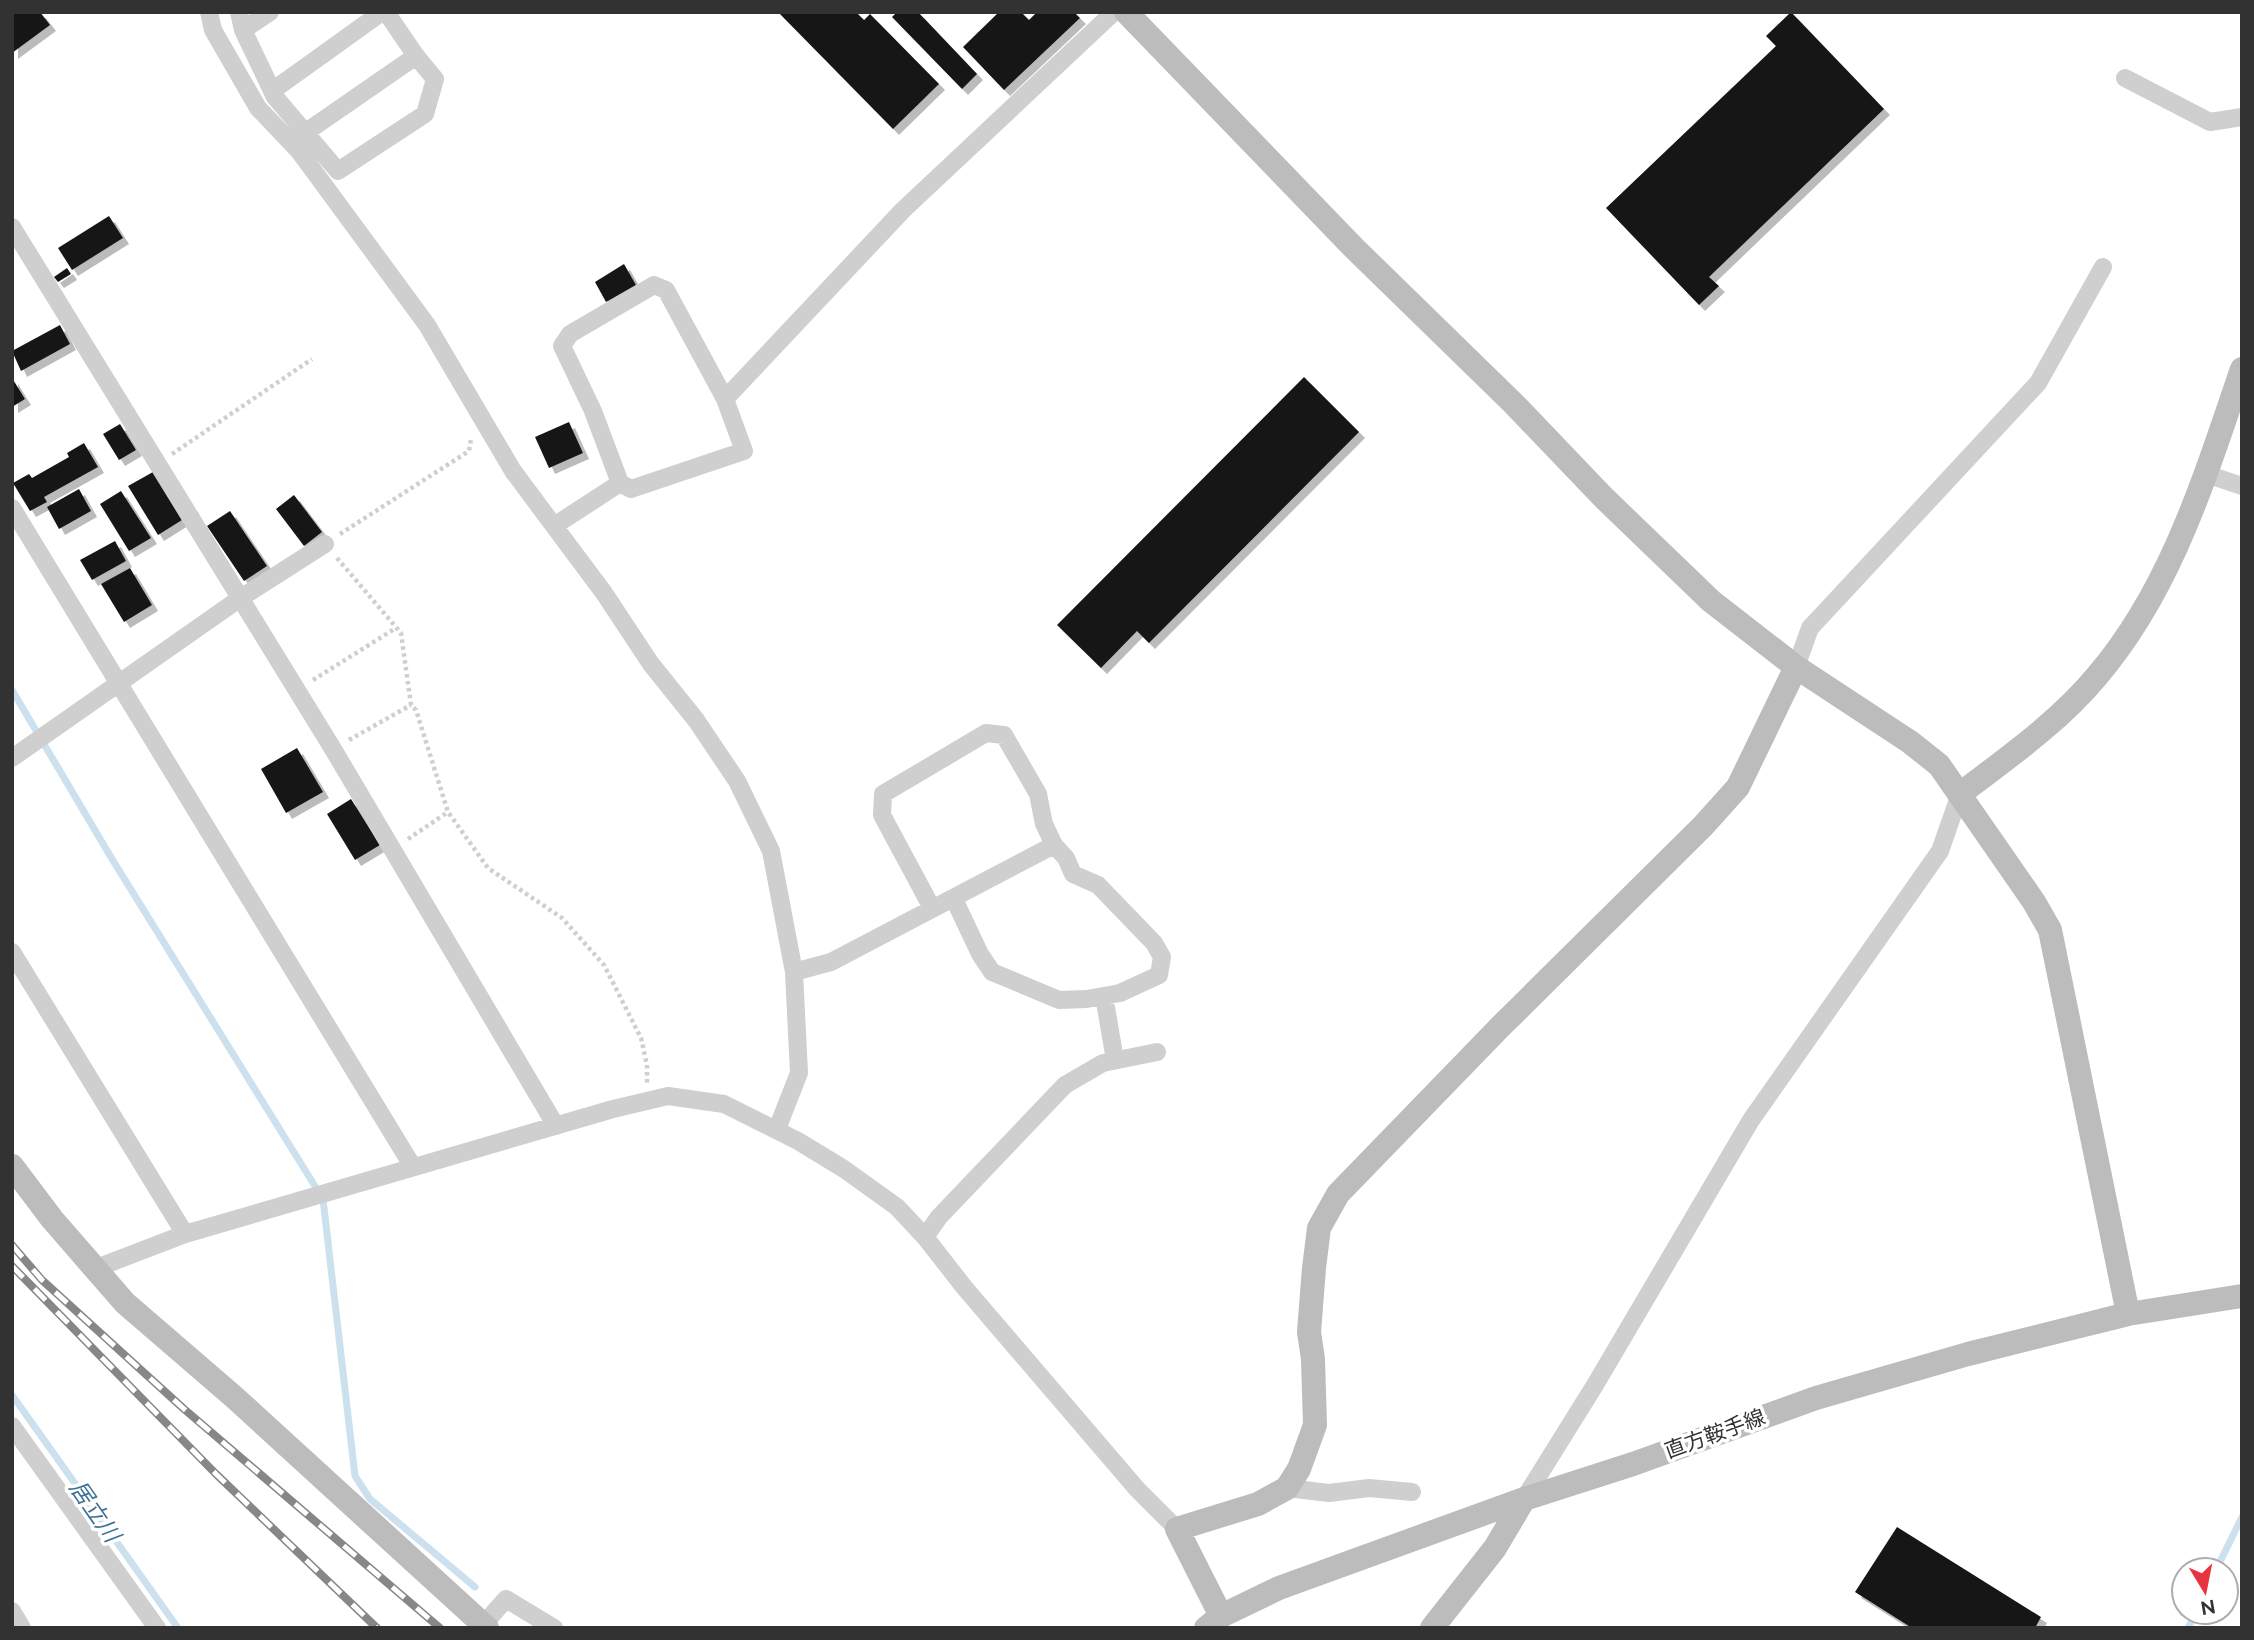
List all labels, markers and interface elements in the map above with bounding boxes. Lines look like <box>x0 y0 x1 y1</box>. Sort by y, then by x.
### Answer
street label: 直方鞍手線 <box>1661 1404 1768 1463</box>
water label: 居立川 <box>65 1475 128 1549</box>
north arrow <box>2170 1556 2240 1626</box>
text: N <box>2199 1596 2217 1620</box>

